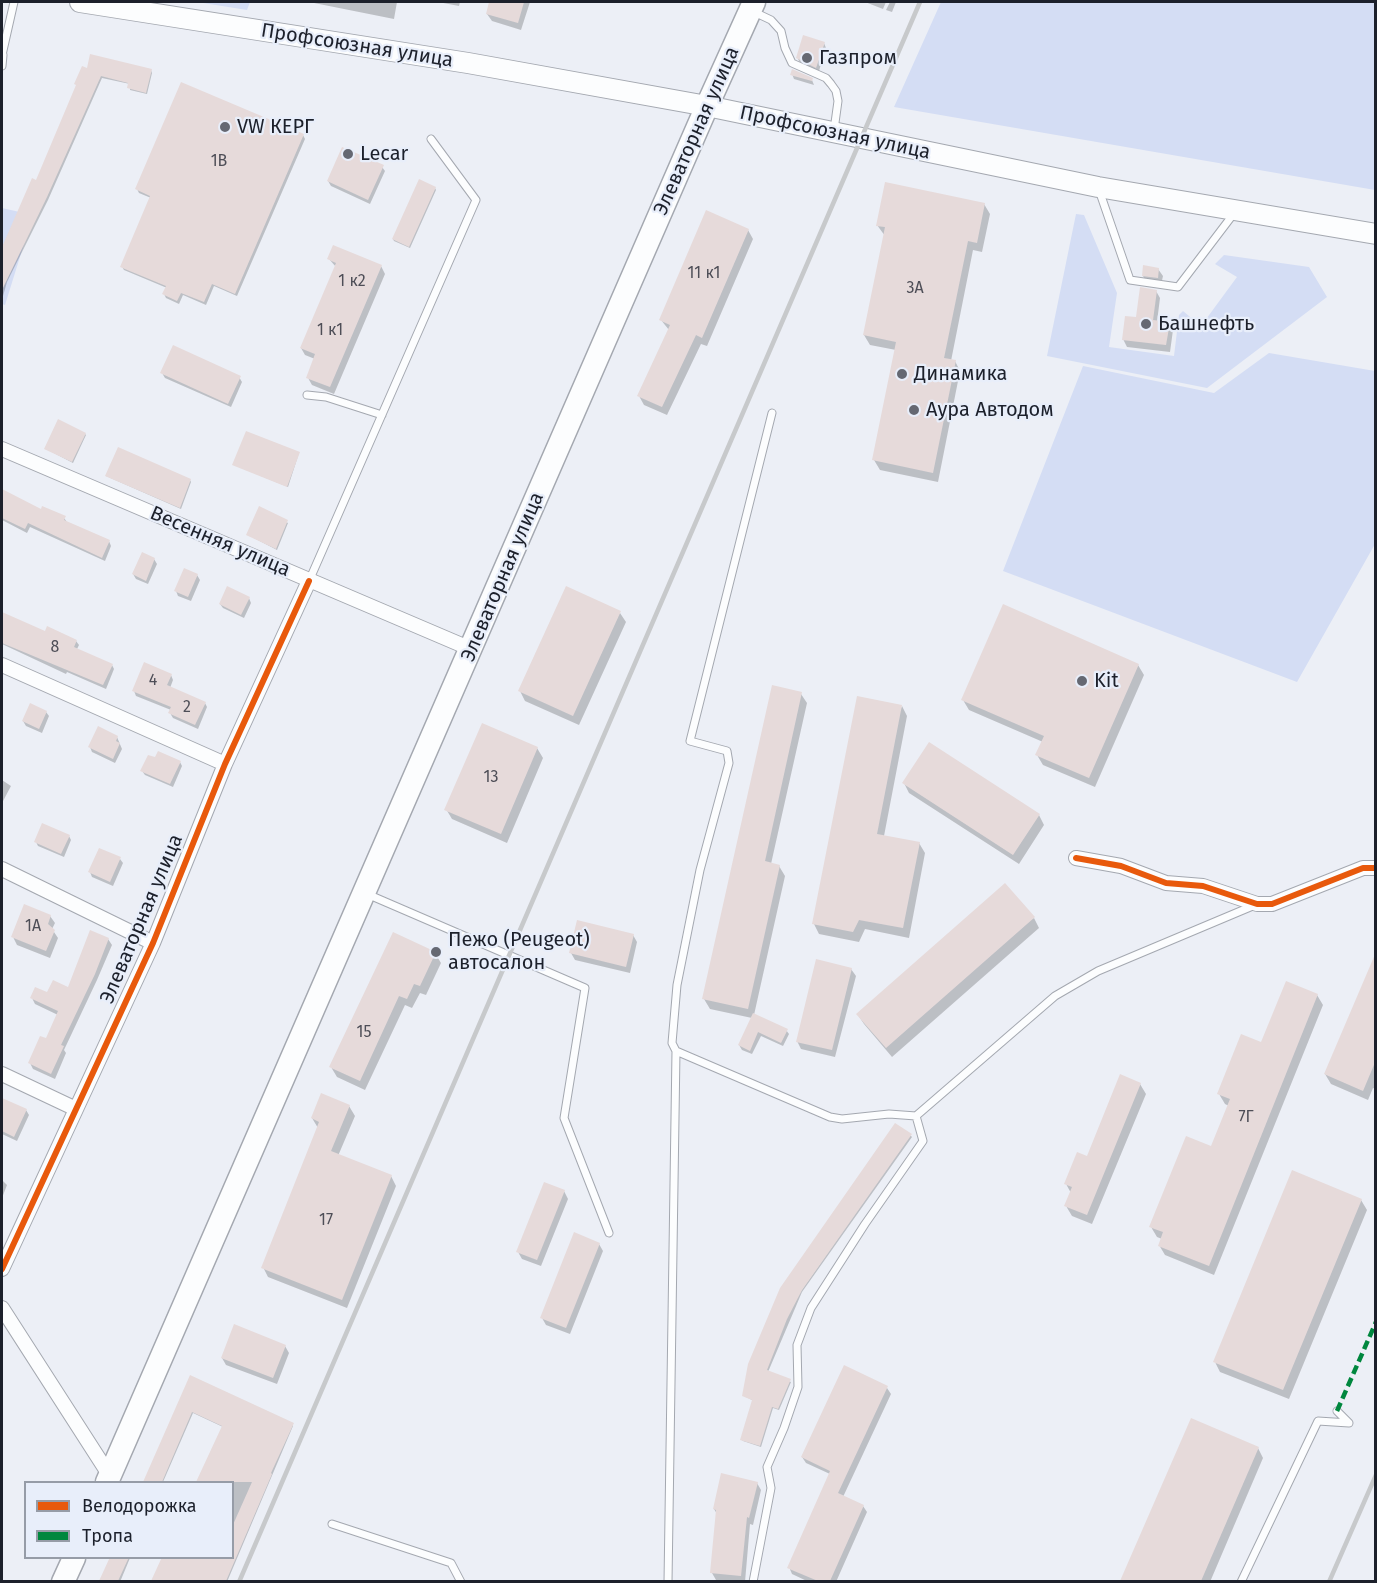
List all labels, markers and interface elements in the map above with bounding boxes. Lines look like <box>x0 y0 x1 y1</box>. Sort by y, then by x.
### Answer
street label: Профсоюзная улица <box>259 19 455 73</box>
street label: Элеваторная улица <box>649 43 745 219</box>
place label: Газпром <box>819 46 897 70</box>
marker: Газпром <box>800 51 814 65</box>
street label: Профсоюзная улица <box>738 101 932 165</box>
place label: VW КЕРГ <box>237 115 314 139</box>
marker: VW КЕРГ <box>218 120 232 134</box>
place label: Lecar <box>360 142 408 166</box>
marker: Lecar <box>341 147 355 161</box>
house number: 1В <box>211 152 227 172</box>
house number: 11 к1 <box>688 264 720 284</box>
house number: 1 к2 <box>338 272 366 292</box>
house number: 3А <box>906 279 924 299</box>
place label: Башнефть <box>1158 312 1254 336</box>
marker: Башнефть <box>1139 317 1153 331</box>
house number: 1 к1 <box>317 321 343 341</box>
place label: Динамика <box>914 362 1007 386</box>
marker: Динамика <box>895 367 909 381</box>
place label: Аура Автодом <box>926 398 1054 422</box>
marker: Аура Автодом <box>907 403 921 417</box>
street label: Элеваторная улица <box>457 489 549 665</box>
street label: Весенняя улица <box>146 502 294 582</box>
house number: 8 <box>51 638 59 658</box>
place label: Kit <box>1094 669 1119 693</box>
house number: 4 <box>149 671 157 691</box>
marker: Kit <box>1075 674 1089 688</box>
house number: 2 <box>183 698 191 718</box>
house number: 13 <box>484 768 498 788</box>
street label: Элеваторная улица <box>96 831 188 1007</box>
house number: 1А <box>25 917 41 937</box>
place label: Пежо (Peugeot) автосалон <box>448 928 590 975</box>
marker: Пежо (Peugeot) автосалон <box>429 945 443 959</box>
house number: 15 <box>357 1023 371 1043</box>
house number: 7Г <box>1238 1108 1254 1128</box>
house number: 17 <box>319 1211 333 1231</box>
legend <box>24 1481 234 1559</box>
text: Велодорожка <box>82 1495 197 1517</box>
text: Тропа <box>82 1525 133 1547</box>

